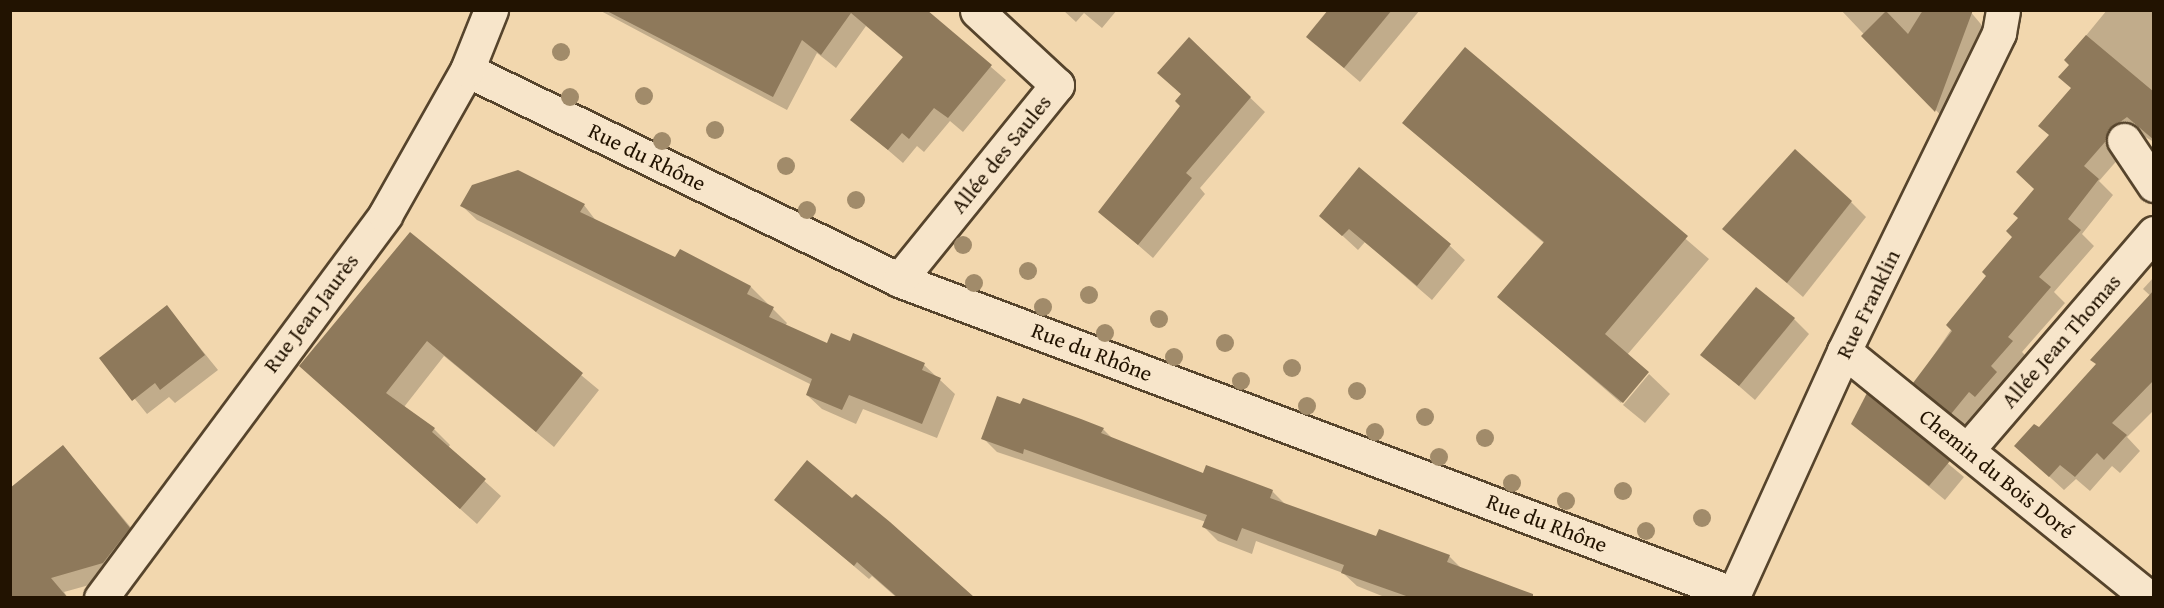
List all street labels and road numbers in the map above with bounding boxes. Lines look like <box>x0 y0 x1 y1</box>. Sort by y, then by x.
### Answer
street label: Allée des Saules <box>945 89 1057 219</box>
street label: Rue du Rhône <box>584 117 710 197</box>
street label: Rue Franklin <box>1830 245 1906 363</box>
street label: Rue Jean Jaurès <box>258 248 364 378</box>
street label: Allée Jean Thomas <box>1996 269 2126 413</box>
street label: Rue du Rhône <box>1028 317 1156 387</box>
street label: Chemin du Bois Doré <box>1914 403 2080 545</box>
street label: Rue du Rhône <box>1483 488 1611 558</box>

